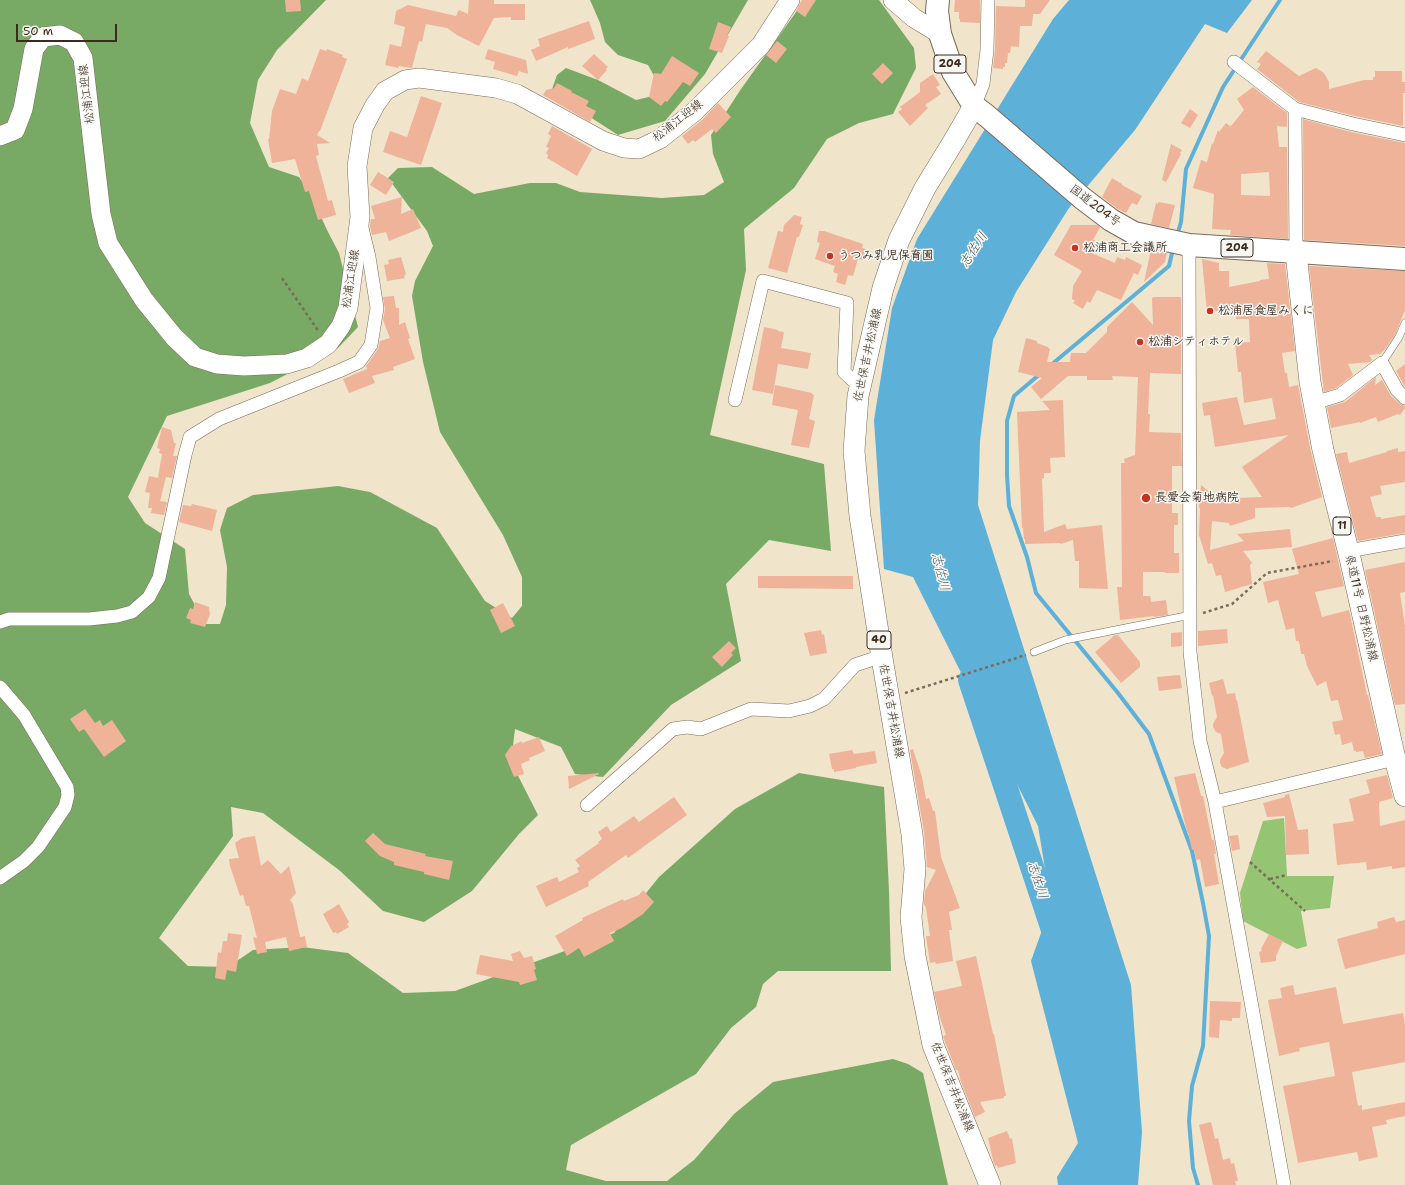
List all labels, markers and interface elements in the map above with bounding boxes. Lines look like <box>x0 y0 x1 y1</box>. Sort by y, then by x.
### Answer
scale bar <box>18 16 119 42</box>
text: 50 m <box>23 23 53 39</box>
road number: 204 <box>934 55 966 73</box>
street label: 松浦江迎線 <box>76 63 98 125</box>
street label: 松浦江迎線 <box>650 97 706 145</box>
street label: 国道204号 <box>1067 182 1123 230</box>
water label: 志佐川 <box>957 229 991 271</box>
road number: 204 <box>1221 239 1253 257</box>
place label: 松浦商工会議所 <box>1083 241 1167 255</box>
marker: 松浦商工会議所 <box>1070 243 1080 253</box>
street label: 松浦江迎線 <box>339 248 363 310</box>
place label: うつみ乳児保育園 <box>838 249 934 263</box>
marker: うつみ乳児保育園 <box>825 251 835 261</box>
place label: 松浦居食屋みくに <box>1218 304 1314 318</box>
marker: 松浦居食屋みくに <box>1205 306 1215 316</box>
street label: 佐世保吉井松浦線 <box>851 307 885 403</box>
place label: 松浦シティホテル <box>1148 335 1244 349</box>
marker: 松浦シティホテル <box>1135 337 1145 347</box>
place label: 長愛会菊地病院 <box>1155 491 1239 505</box>
marker: 長愛会菊地病院 <box>1140 492 1152 504</box>
road number: 11 <box>1333 517 1351 535</box>
water label: 志佐川 <box>928 551 952 593</box>
street label: 県道11号 日野松浦線 <box>1342 553 1380 663</box>
road number: 40 <box>867 631 891 649</box>
street label: 佐世保吉井松浦線 <box>876 662 906 760</box>
water label: 志佐川 <box>1024 859 1050 901</box>
street label: 佐世保吉井松浦線 <box>927 1040 977 1134</box>

